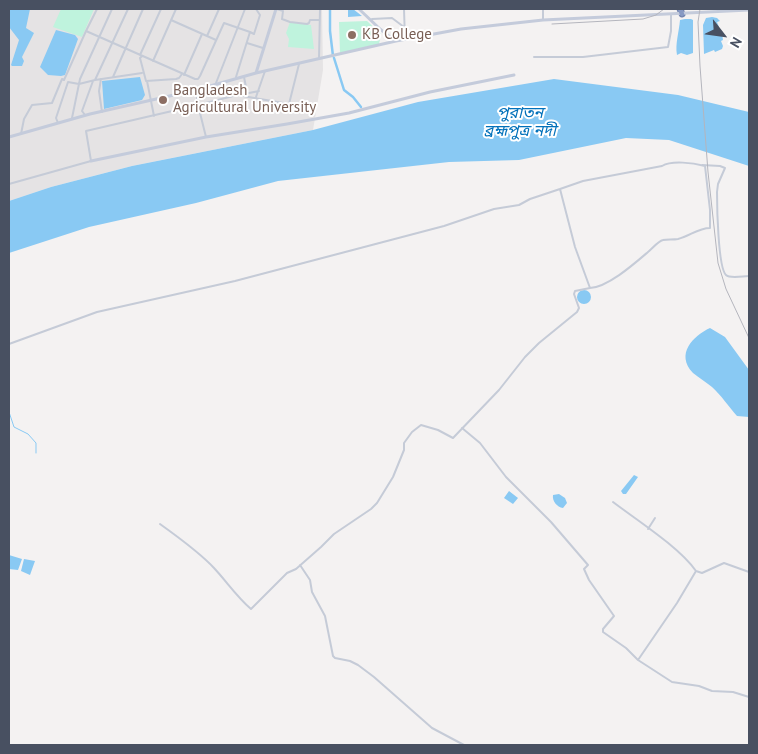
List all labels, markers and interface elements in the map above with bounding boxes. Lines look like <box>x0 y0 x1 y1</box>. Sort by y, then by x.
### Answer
north arrow <box>698 10 748 60</box>
place label: KB College <box>362 26 432 44</box>
marker: KB College <box>346 29 358 41</box>
text: N <box>726 34 746 51</box>
place label: Bangladesh Agricultural University <box>173 82 316 117</box>
marker: Bangladesh Agricultural University <box>157 94 169 106</box>
water label: পুরাতন ব্রহ্মপুত্র নদী <box>484 103 556 141</box>

